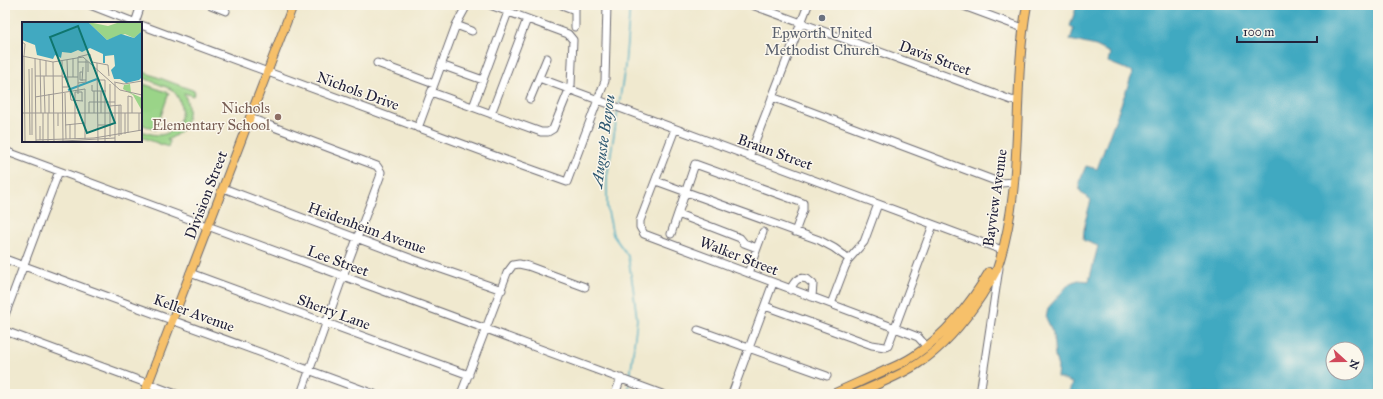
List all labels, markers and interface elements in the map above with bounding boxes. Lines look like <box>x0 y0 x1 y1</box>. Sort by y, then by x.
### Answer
marker: Epworth United Methodist Church <box>817 13 827 23</box>
scale bar <box>1237 18 1317 44</box>
inset map <box>22 22 142 142</box>
place label: Epworth United Methodist Church <box>764 24 880 59</box>
text: 100 m <box>1243 25 1274 39</box>
street label: Davis Street <box>896 37 974 80</box>
street label: Nichols Drive <box>314 68 402 114</box>
water label: Auguste Bayou <box>587 93 619 191</box>
place label: Nichols Elementary School <box>152 99 271 134</box>
marker: Nichols Elementary School <box>273 112 283 122</box>
street label: Braun Street <box>735 130 816 174</box>
street label: Division Street <box>181 148 231 242</box>
street label: Bayview Avenue <box>979 148 1011 248</box>
street label: Heidenheim Avenue <box>305 198 429 258</box>
street label: Walker Street <box>697 233 782 280</box>
street label: Lee Street <box>305 242 372 281</box>
street label: Keller Avenue <box>151 290 237 336</box>
street label: Sherry Lane <box>295 290 373 334</box>
north arrow <box>1325 341 1365 381</box>
text: N <box>1346 358 1362 372</box>

